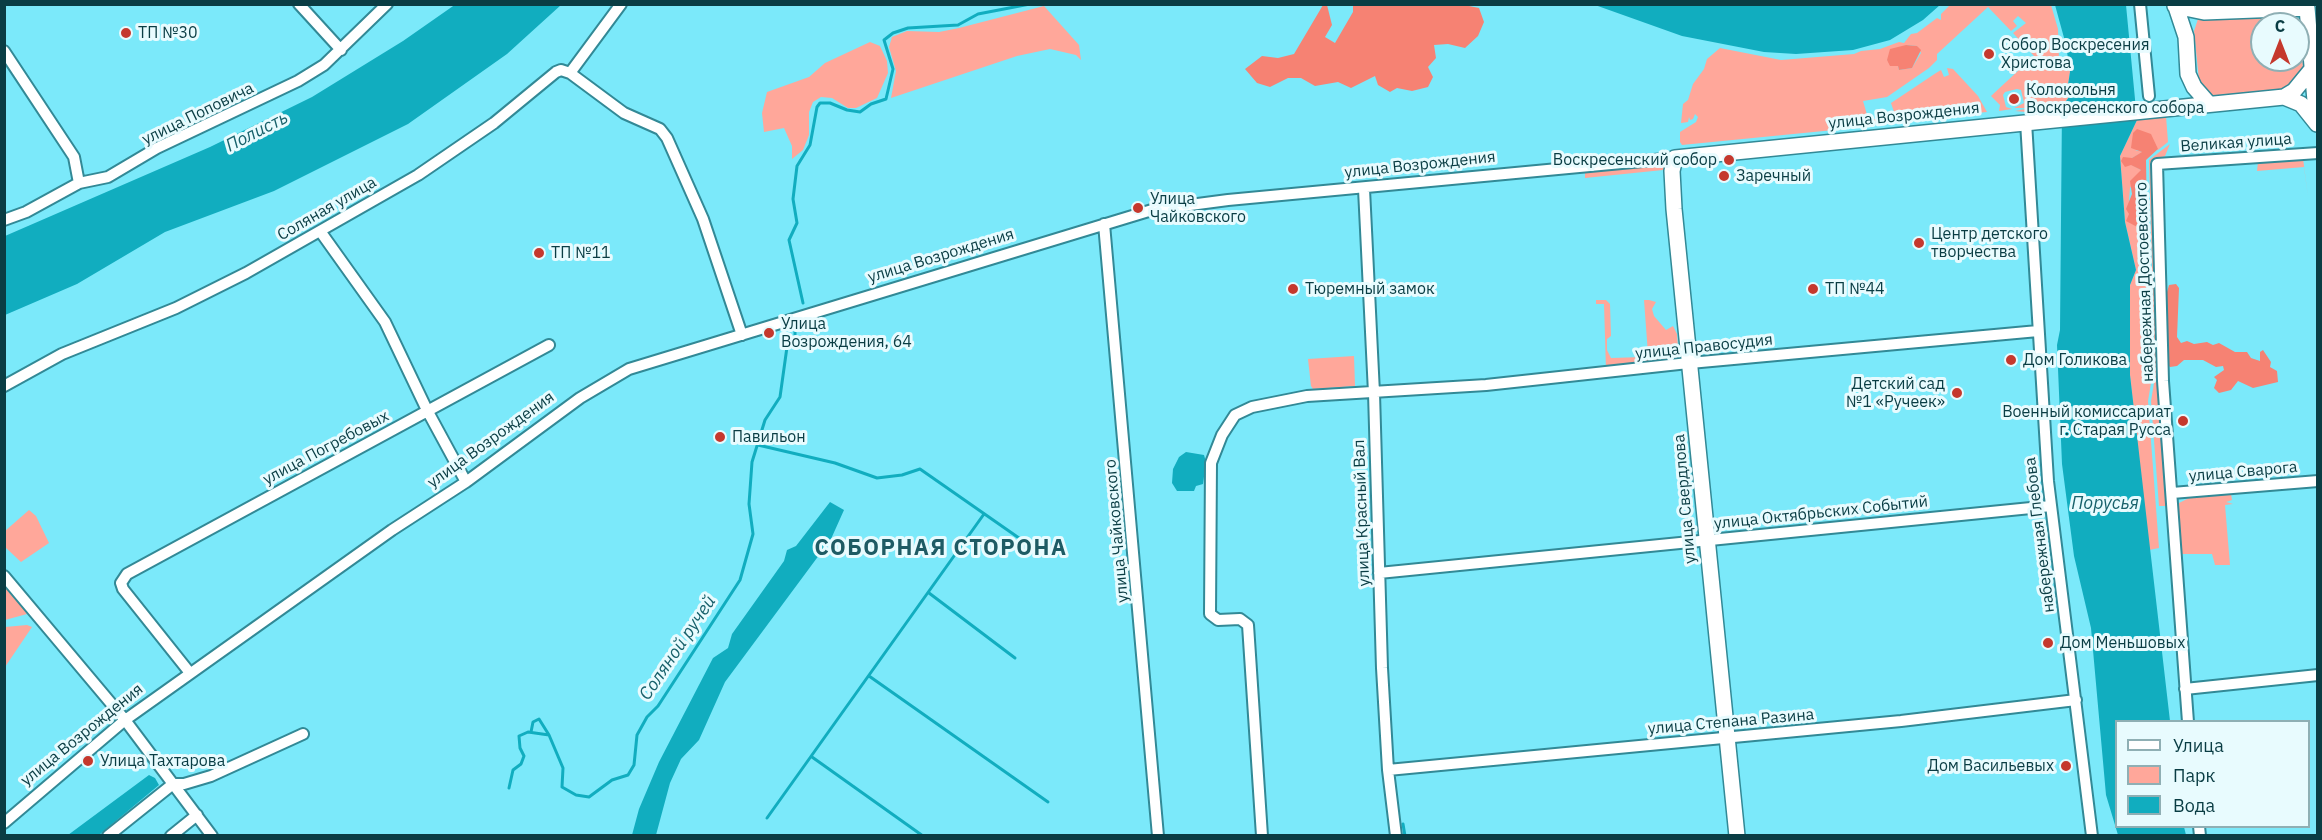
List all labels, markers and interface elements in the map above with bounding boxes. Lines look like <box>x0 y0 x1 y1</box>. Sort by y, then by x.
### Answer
north arrow <box>2250 12 2310 72</box>
text: С <box>2275 16 2285 36</box>
place label: ТП №30 <box>138 23 198 43</box>
marker: ТП №30 <box>119 26 133 40</box>
place label: Собор Воскресения Христова <box>2001 35 2149 73</box>
marker: Собор Воскресения Христова <box>1982 47 1996 61</box>
street label: улица Поповича <box>139 79 257 149</box>
place label: Колокольня Воскресенского собора <box>2026 80 2204 118</box>
marker: Колокольня Воскресенского собора <box>2007 92 2021 106</box>
street label: улица Возрождения <box>1828 99 1980 133</box>
water label: Полисть <box>222 107 292 157</box>
street label: Великая улица <box>2180 130 2292 156</box>
street label: улица Возрождения <box>1344 148 1496 182</box>
place label: Воскресенский собор <box>1553 150 1717 170</box>
marker: Воскресенский собор <box>1722 153 1736 167</box>
place label: Заречный <box>1736 166 1811 186</box>
marker: Заречный <box>1717 169 1731 183</box>
street label: Соляная улица <box>274 173 380 245</box>
street label: набережная Достоевского <box>2132 182 2158 382</box>
place label: Улица Чайковского <box>1150 189 1246 227</box>
marker: Улица Чайковского <box>1131 201 1145 215</box>
place label: Центр детского творчества <box>1931 224 2048 262</box>
street label: улица Возрождения <box>866 225 1016 287</box>
marker: Центр детского творчества <box>1912 236 1926 250</box>
place label: ТП №11 <box>551 243 611 263</box>
marker: ТП №11 <box>532 246 546 260</box>
place label: Тюремный замок <box>1305 279 1435 299</box>
place label: ТП №44 <box>1825 279 1885 299</box>
marker: Тюремный замок <box>1286 282 1300 296</box>
marker: ТП №44 <box>1806 282 1820 296</box>
place label: Улица Возрождения, 64 <box>781 314 912 352</box>
marker: Улица Возрождения, 64 <box>762 326 776 340</box>
street label: улица Правосудия <box>1634 330 1774 364</box>
place label: Дом Голикова <box>2023 350 2127 370</box>
marker: Дом Голикова <box>2004 353 2018 367</box>
place label: Детский сад №1 «Ручеек» <box>1846 374 1945 412</box>
marker: Детский сад №1 «Ручеек» <box>1950 386 1964 400</box>
street label: улица Возрождения <box>424 388 558 492</box>
place label: Военный комиссариат г. Старая Русса <box>2002 402 2171 440</box>
street label: улица Погребовых <box>260 407 392 489</box>
marker: Военный комиссариат г. Старая Русса <box>2176 414 2190 428</box>
place label: Павильон <box>732 427 806 447</box>
marker: Павильон <box>713 430 727 444</box>
street label: улица Свердлова <box>1670 433 1700 565</box>
street label: улица Красный Вал <box>1350 439 1374 587</box>
street label: набережная Глебова <box>2021 456 2059 614</box>
street label: улица Чайковского <box>1101 458 1133 604</box>
street label: улица Сварога <box>2188 458 2298 486</box>
street label: улица Октябрьских Событий <box>1713 492 1929 534</box>
water label: Порусья <box>2071 493 2139 515</box>
district label: СОБОРНАЯ СТОРОНА <box>815 536 1067 562</box>
water label: Соляной ручей <box>635 592 721 704</box>
place label: Дом Меньшовых <box>2060 633 2185 653</box>
marker: Дом Меньшовых <box>2041 636 2055 650</box>
street label: улица Возрождения <box>17 680 147 790</box>
street label: улица Степана Разина <box>1647 705 1815 739</box>
legend <box>2115 720 2310 828</box>
text: Улица <box>2173 734 2224 757</box>
place label: Улица Тахтарова <box>100 751 225 771</box>
marker: Улица Тахтарова <box>81 754 95 768</box>
place label: Дом Васильевых <box>1927 756 2054 776</box>
marker: Дом Васильевых <box>2059 759 2073 773</box>
text: Парк <box>2173 764 2215 787</box>
text: Вода <box>2173 794 2215 817</box>

